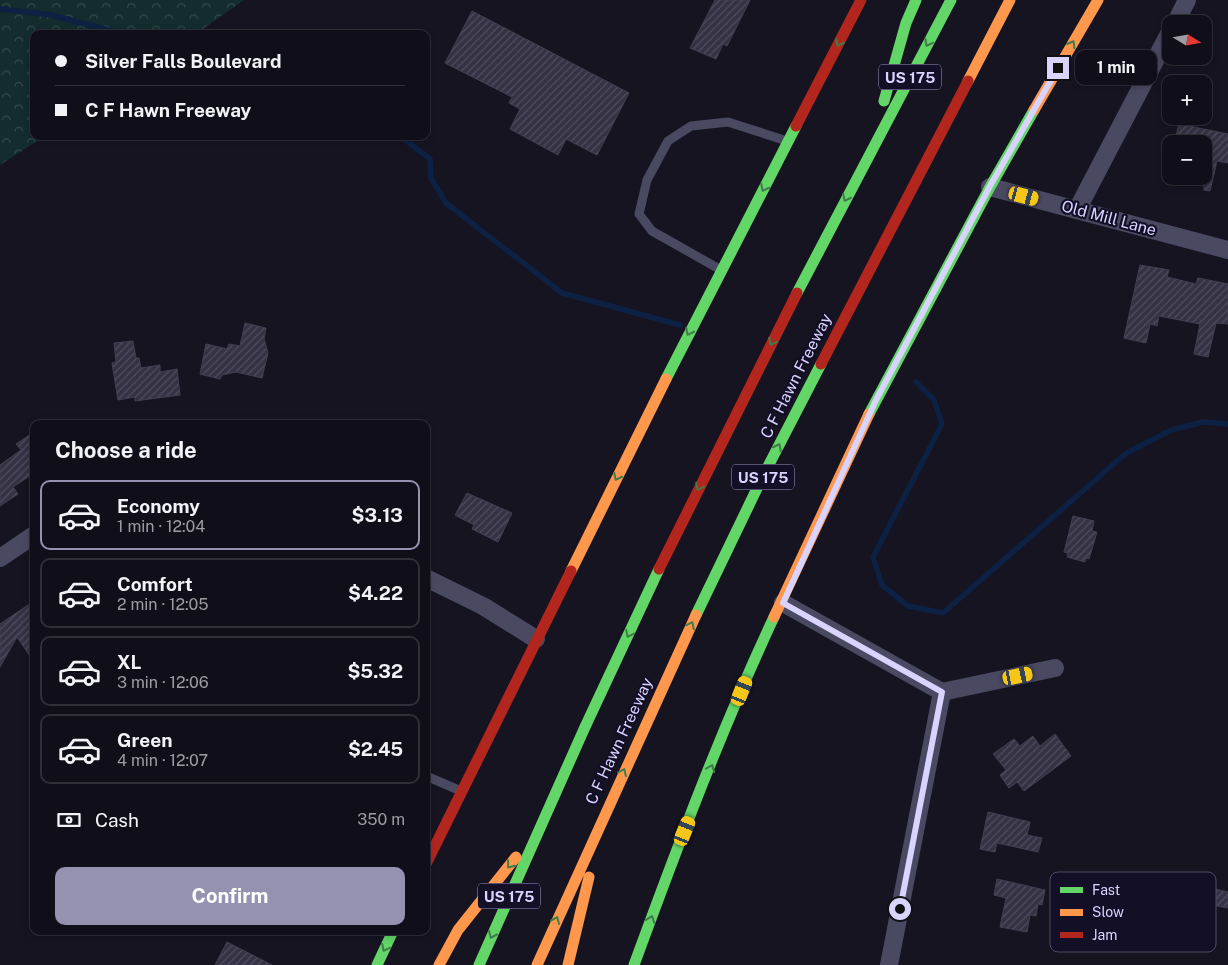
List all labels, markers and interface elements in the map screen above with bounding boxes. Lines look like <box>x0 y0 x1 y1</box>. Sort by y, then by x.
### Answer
north arrow <box>1162 15 1212 65</box>
map controls <box>1162 15 1212 185</box>
one-way arrow <box>835 38 845 47</box>
one-way arrow <box>924 38 934 47</box>
one-way arrow <box>1066 41 1076 50</box>
text: Silver Falls Boulevard <box>85 50 282 72</box>
callout: 1 min <box>1076 50 1158 86</box>
route end <box>1047 57 1069 79</box>
text: 1 min <box>1097 58 1135 77</box>
road number: US 175 <box>879 64 941 90</box>
button: + <box>1162 75 1212 125</box>
text: C F Hawn Freeway <box>85 99 251 121</box>
button: − <box>1162 135 1212 185</box>
one-way arrow <box>760 182 770 191</box>
car <box>1007 185 1040 207</box>
one-way arrow <box>842 192 852 201</box>
street label: Old Mill Lane <box>1060 196 1158 240</box>
street label: C F Hawn Freeway <box>756 310 836 442</box>
one-way arrow <box>685 327 695 336</box>
one-way arrow <box>768 337 778 346</box>
text: Choose a ride <box>55 437 197 463</box>
one-way arrow <box>772 443 782 452</box>
road number: US 175 <box>732 464 794 490</box>
one-way arrow <box>613 472 623 481</box>
one-way arrow <box>695 482 705 491</box>
icon: car <box>57 493 102 538</box>
text: Economy <box>117 495 200 517</box>
text: $3.13 <box>352 504 403 526</box>
text: 1 min · 12:04 <box>117 517 205 536</box>
icon: car <box>57 571 102 616</box>
text: Comfort <box>117 573 193 595</box>
text: $4.22 <box>348 582 403 604</box>
text: 2 min · 12:05 <box>117 595 209 614</box>
one-way arrow <box>685 621 695 630</box>
one-way arrow <box>624 629 635 638</box>
icon: car <box>57 649 102 694</box>
text: XL <box>117 651 142 673</box>
text: $5.32 <box>347 660 403 682</box>
car <box>1001 666 1034 686</box>
text: 3 min · 12:06 <box>117 673 209 692</box>
street label: C F Hawn Freeway <box>581 674 657 807</box>
car <box>729 674 754 708</box>
icon: car <box>57 727 102 772</box>
text: Green <box>117 729 172 751</box>
text: $2.45 <box>348 738 403 760</box>
text: 4 min · 12:07 <box>117 751 208 770</box>
one-way arrow <box>704 764 715 773</box>
one-way arrow <box>617 768 627 777</box>
icon: cash <box>55 806 83 834</box>
text: Cash <box>95 809 139 831</box>
text: 350 m <box>357 810 405 829</box>
car <box>672 814 697 848</box>
one-way arrow <box>507 859 515 868</box>
button: Confirm <box>55 867 405 925</box>
legend <box>1050 872 1216 952</box>
text: Fast <box>1092 882 1120 898</box>
road number: US 175 <box>478 884 540 908</box>
route start <box>889 898 911 920</box>
text: Slow <box>1092 904 1124 920</box>
one-way arrow <box>645 915 655 924</box>
one-way arrow <box>550 916 561 925</box>
text: Jam <box>1092 927 1117 943</box>
one-way arrow <box>488 930 499 939</box>
one-way arrow <box>381 943 391 952</box>

